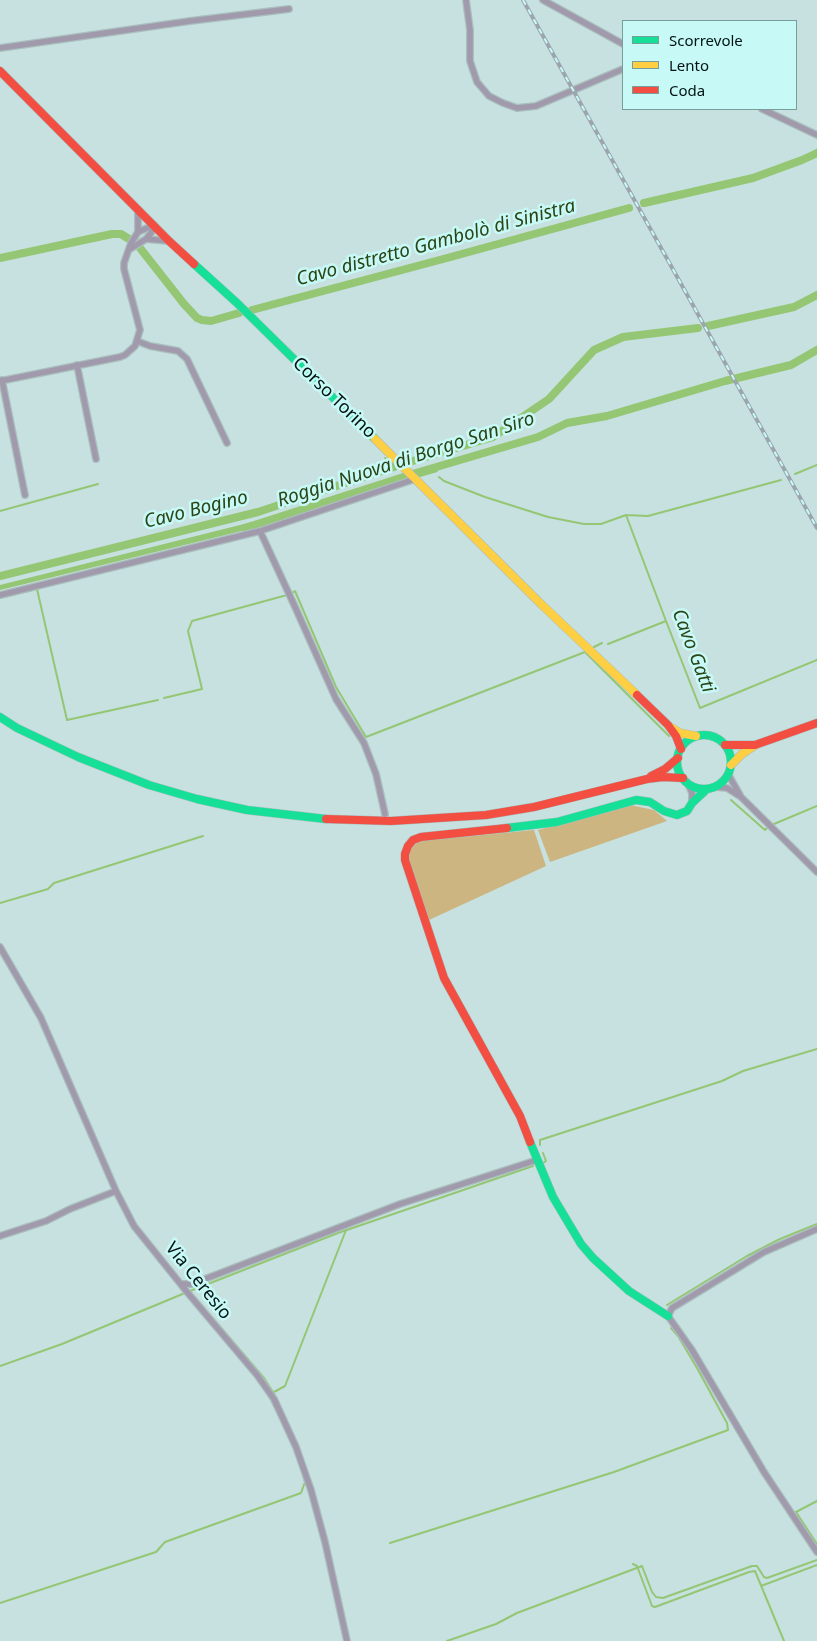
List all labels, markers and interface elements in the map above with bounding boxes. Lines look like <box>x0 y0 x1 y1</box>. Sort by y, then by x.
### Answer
legend <box>622 20 797 110</box>
text: Scorrevole <box>669 30 743 50</box>
text: Lento <box>669 55 709 75</box>
text: Coda <box>669 80 705 100</box>
water label: Cavo distretto Gambolò di Sinistra <box>294 195 578 291</box>
street label: Corso Torino <box>288 353 380 443</box>
water label: Roggia Nuova di Borgo San Siro <box>274 408 538 512</box>
water label: Cavo Bogino <box>142 486 250 534</box>
water label: Cavo Gatti <box>667 606 719 696</box>
street label: Via Ceresio <box>160 1238 236 1324</box>

